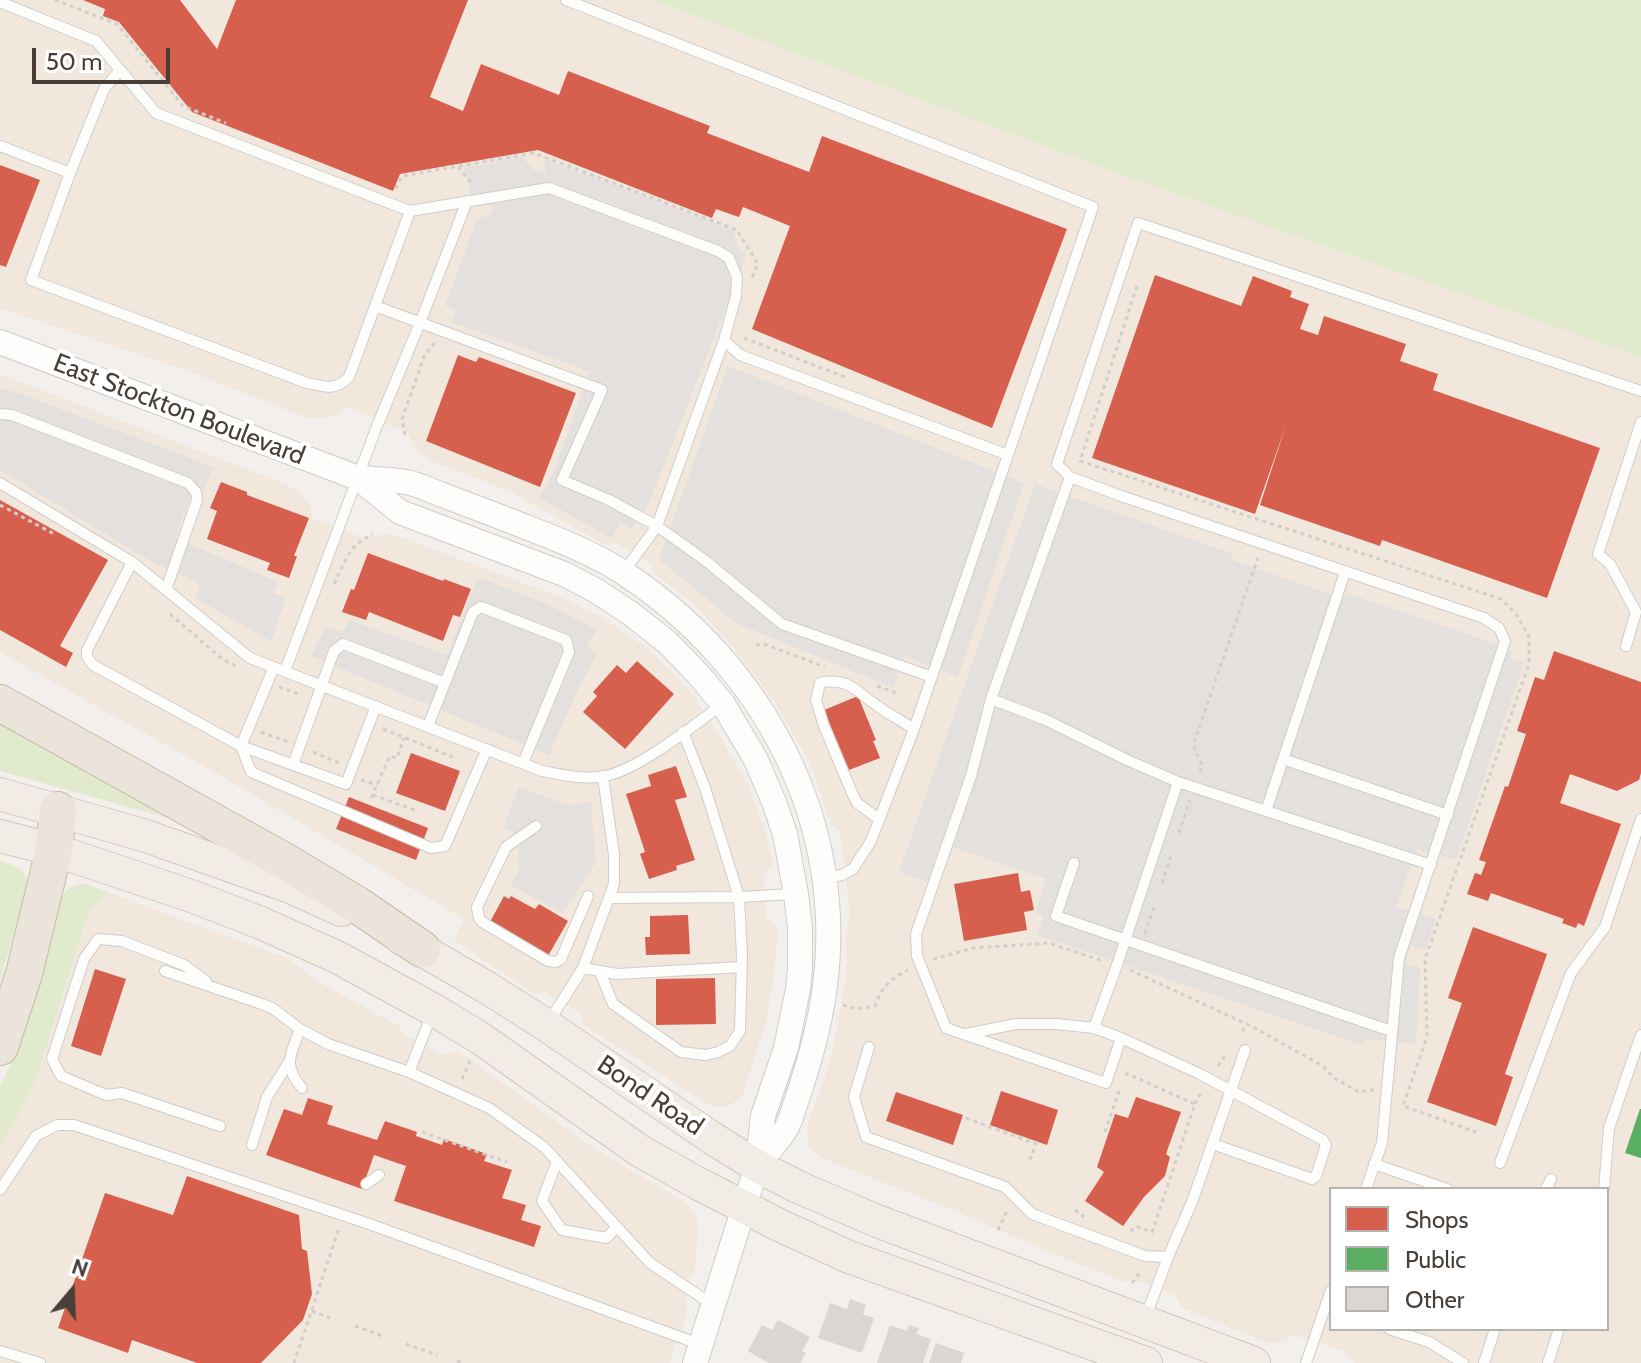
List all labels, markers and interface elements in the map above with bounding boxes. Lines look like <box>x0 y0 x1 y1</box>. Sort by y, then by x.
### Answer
scale bar <box>36 32 174 82</box>
text: 50 m <box>46 47 102 76</box>
street label: East Stockton Boulevard <box>49 348 309 472</box>
street label: Bond Road <box>591 1049 709 1143</box>
legend <box>1329 1187 1609 1331</box>
text: Shops <box>1405 1205 1468 1234</box>
text: Public <box>1405 1245 1466 1274</box>
north arrow <box>32 1251 112 1331</box>
text: N <box>68 1253 92 1283</box>
text: Other <box>1405 1285 1464 1314</box>

